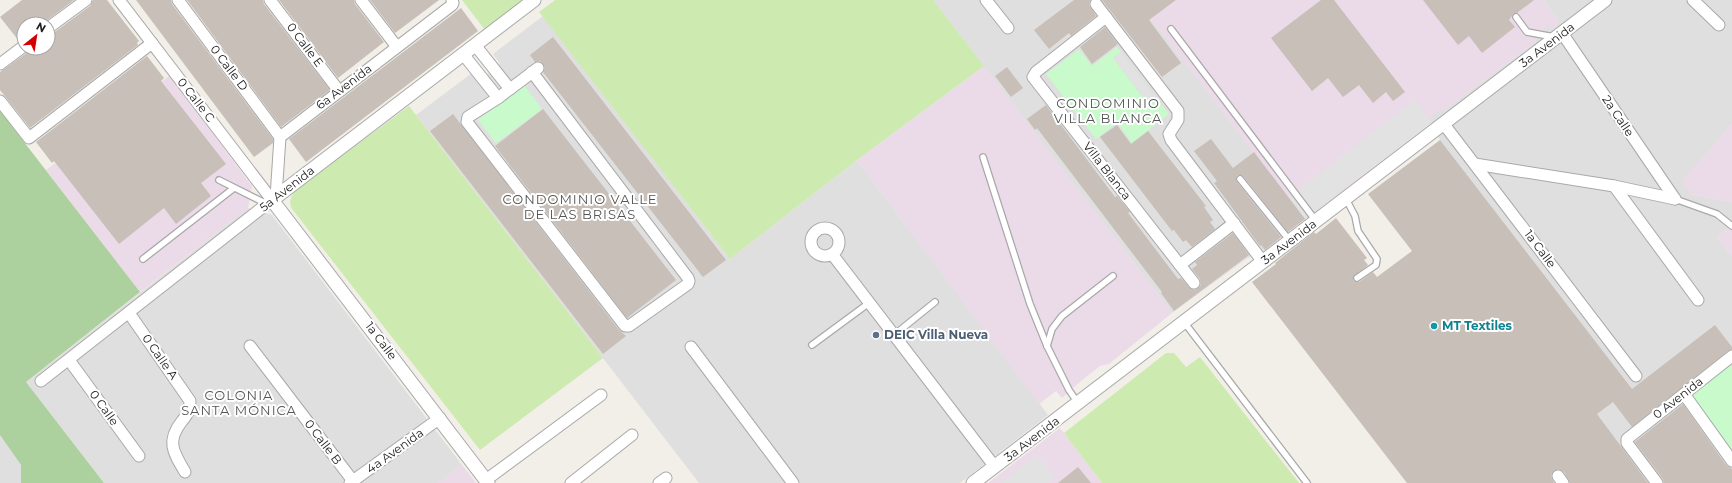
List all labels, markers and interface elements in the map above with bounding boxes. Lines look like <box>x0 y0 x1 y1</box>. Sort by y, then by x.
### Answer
north arrow <box>16 16 56 56</box>
text: N <box>34 19 48 36</box>
street label: 3a Avenida <box>1516 19 1577 70</box>
street label: 0 Calle E <box>284 20 327 70</box>
street label: 0 Calle D <box>207 42 251 94</box>
street label: 6a Avenida <box>313 61 375 112</box>
street label: 0 Calle C <box>174 75 219 125</box>
street label: 2a Calle <box>1599 92 1638 139</box>
district label: CONDOMINIO VILLA BLANCA <box>1054 95 1162 126</box>
street label: Villa Blanca <box>1080 139 1135 203</box>
street label: 5a Avenida <box>256 163 317 215</box>
district label: CONDOMINIO VALLE DE LAS BRISAS <box>503 191 657 222</box>
street label: 3a Avenida <box>1258 216 1319 267</box>
street label: 1a Calle <box>1521 227 1560 271</box>
place label: MT Textiles <box>1442 318 1513 333</box>
street label: 1a Calle <box>362 319 401 363</box>
marker: MT Textiles <box>1429 321 1439 331</box>
place label: DEIC Villa Nueva <box>884 327 988 342</box>
marker: DEIC Villa Nueva <box>871 330 881 340</box>
street label: 0 Calle A <box>139 331 182 383</box>
street label: 0 Avenida <box>1650 373 1706 422</box>
street label: 0 Calle <box>86 387 122 428</box>
district label: COLONIA SANTA MÓNICA <box>181 387 297 418</box>
street label: 3a Avenida <box>1001 413 1062 464</box>
street label: 0 Calle B <box>302 416 345 467</box>
street label: 4a Avenida <box>363 425 426 476</box>

